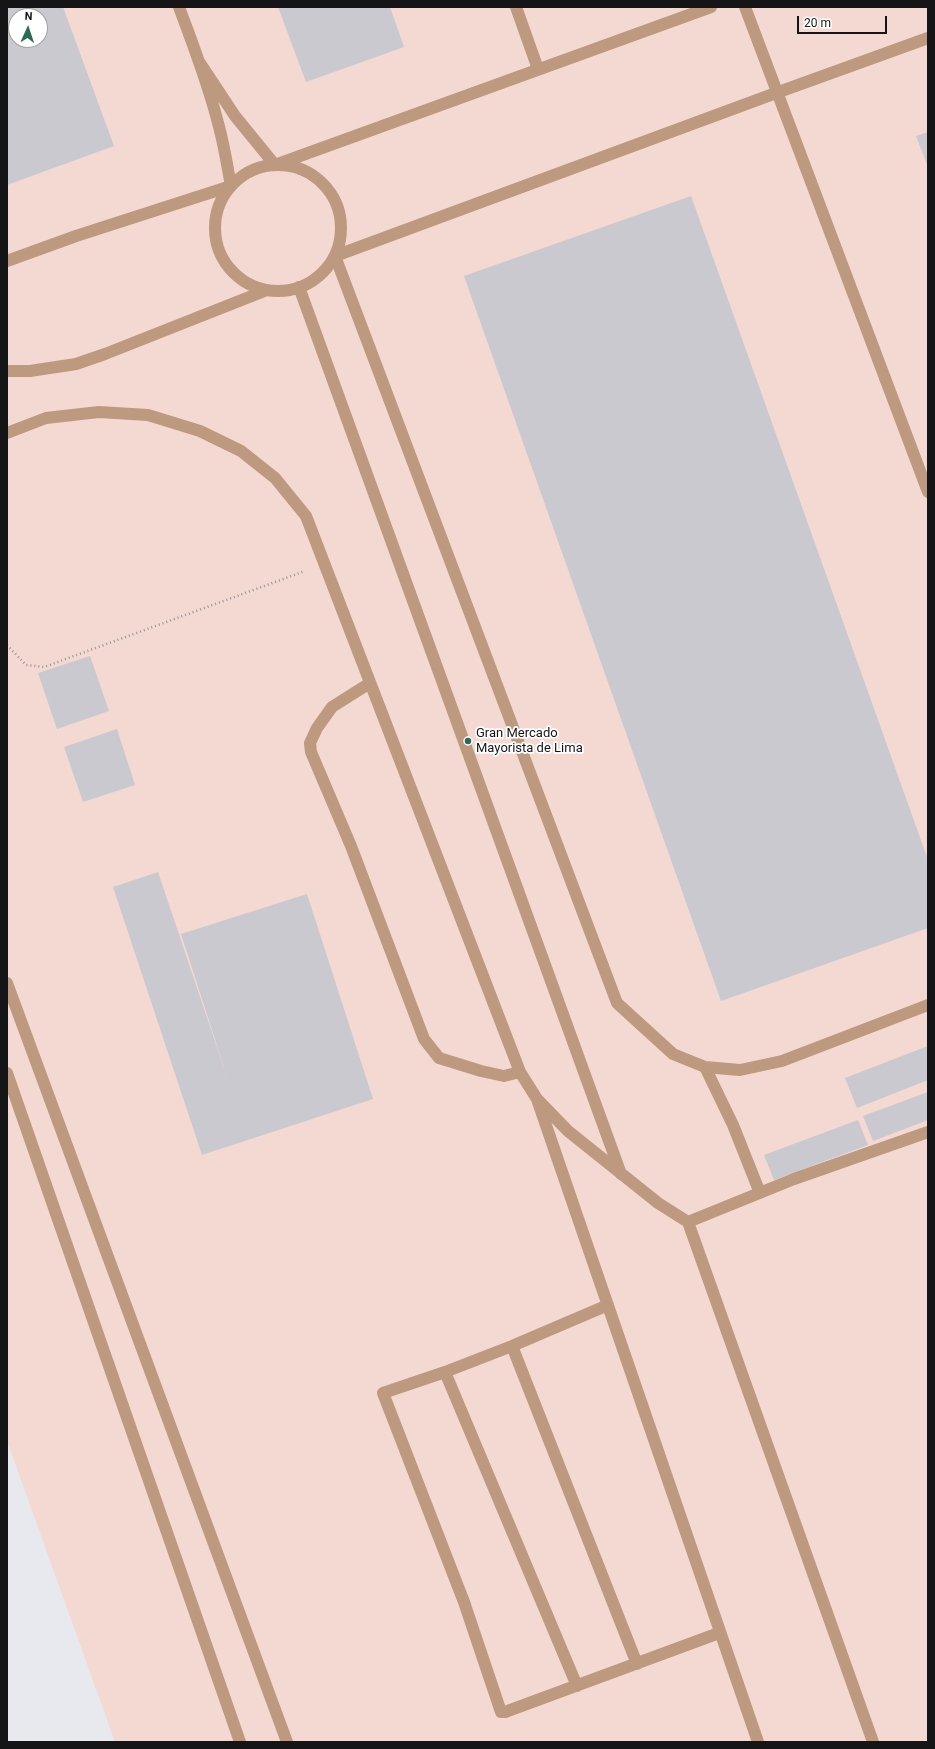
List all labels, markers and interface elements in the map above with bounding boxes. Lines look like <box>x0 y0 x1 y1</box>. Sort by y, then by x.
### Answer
north arrow <box>8 8 48 48</box>
scale bar <box>799 8 889 34</box>
text: N <box>24 10 33 23</box>
text: 20 m <box>804 16 831 30</box>
place label: Gran Mercado Mayorista de Lima <box>476 726 583 757</box>
marker: Gran Mercado Mayorista de Lima <box>463 736 473 746</box>

